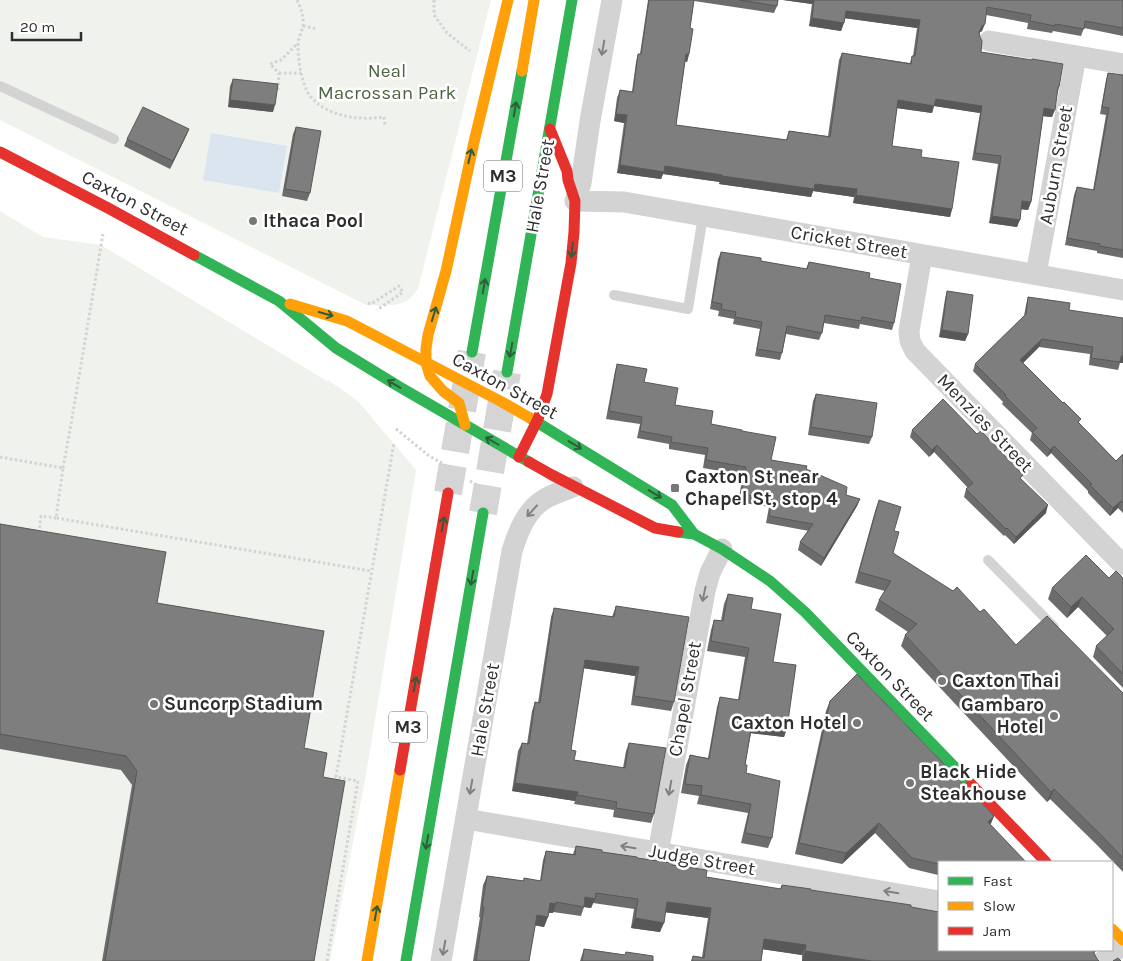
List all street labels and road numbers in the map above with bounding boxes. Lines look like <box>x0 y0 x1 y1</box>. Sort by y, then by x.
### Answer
street label: Auburn Street <box>1035 104 1077 226</box>
street label: Hale Street <box>521 137 559 235</box>
road number: M3 <box>484 160 522 192</box>
street label: Caxton Street <box>78 166 192 240</box>
street label: Cricket Street <box>789 221 909 263</box>
street label: Caxton Street <box>448 348 562 424</box>
street label: Menzies Street <box>932 369 1038 477</box>
street label: Caxton Street <box>841 626 939 726</box>
street label: Chapel Street <box>664 640 706 758</box>
street label: Hale Street <box>466 661 504 759</box>
road number: M3 <box>389 712 427 742</box>
street label: Judge Street <box>647 840 757 880</box>

